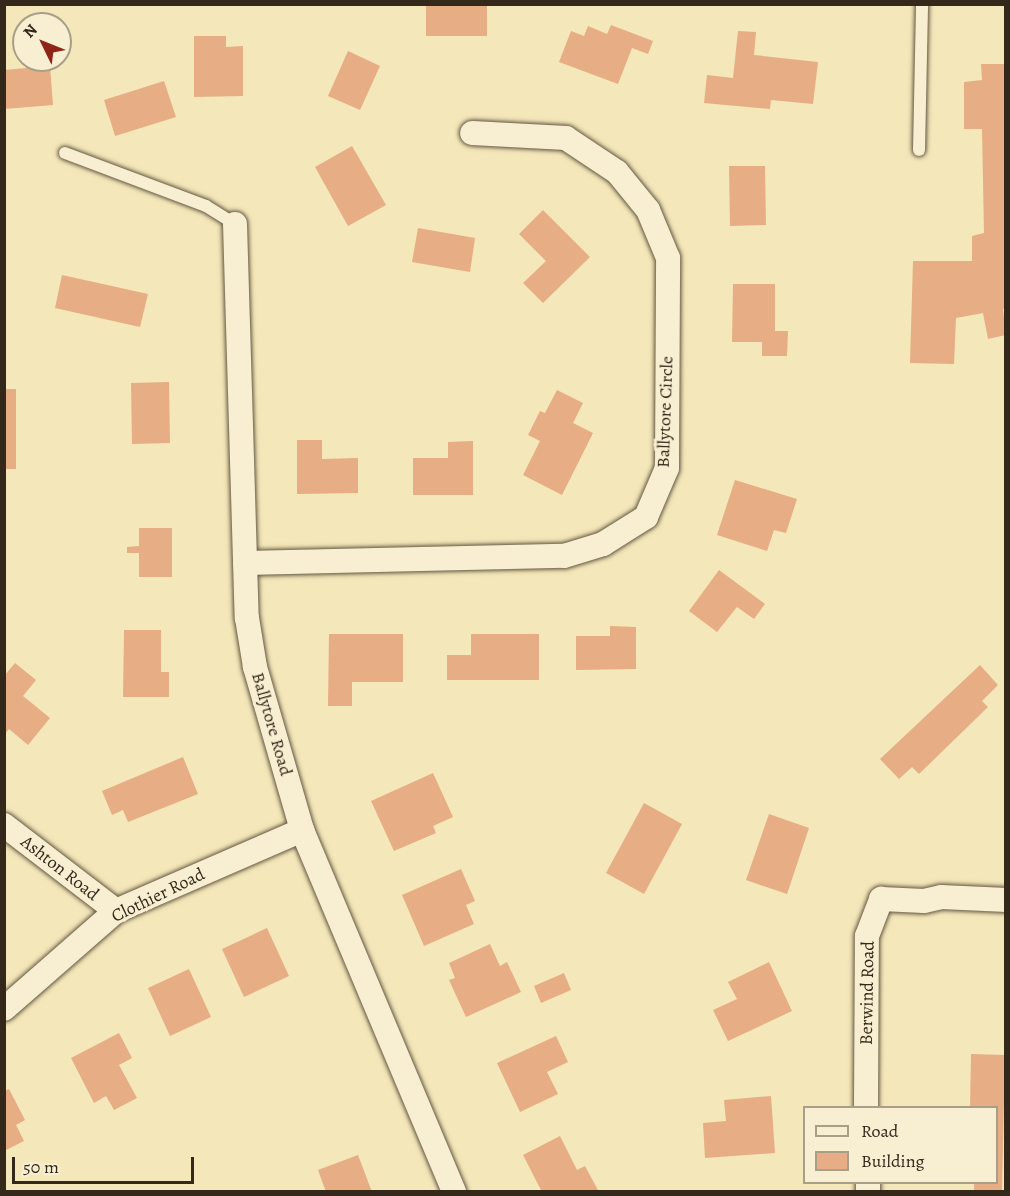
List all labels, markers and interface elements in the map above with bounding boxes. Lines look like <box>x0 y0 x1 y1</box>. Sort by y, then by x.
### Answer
north arrow <box>12 12 72 72</box>
text: N <box>18 19 42 43</box>
street label: Ballytore Circle <box>652 356 678 468</box>
street label: Ballytore Road <box>247 670 297 778</box>
street label: Ashton Road <box>17 831 103 905</box>
street label: Clothier Road <box>108 863 208 927</box>
street label: Berwind Road <box>855 941 879 1045</box>
legend <box>803 1106 998 1184</box>
text: Road <box>861 1119 898 1143</box>
scale bar <box>15 1145 196 1183</box>
text: Building <box>861 1149 925 1173</box>
text: 50 m <box>23 1155 59 1179</box>

